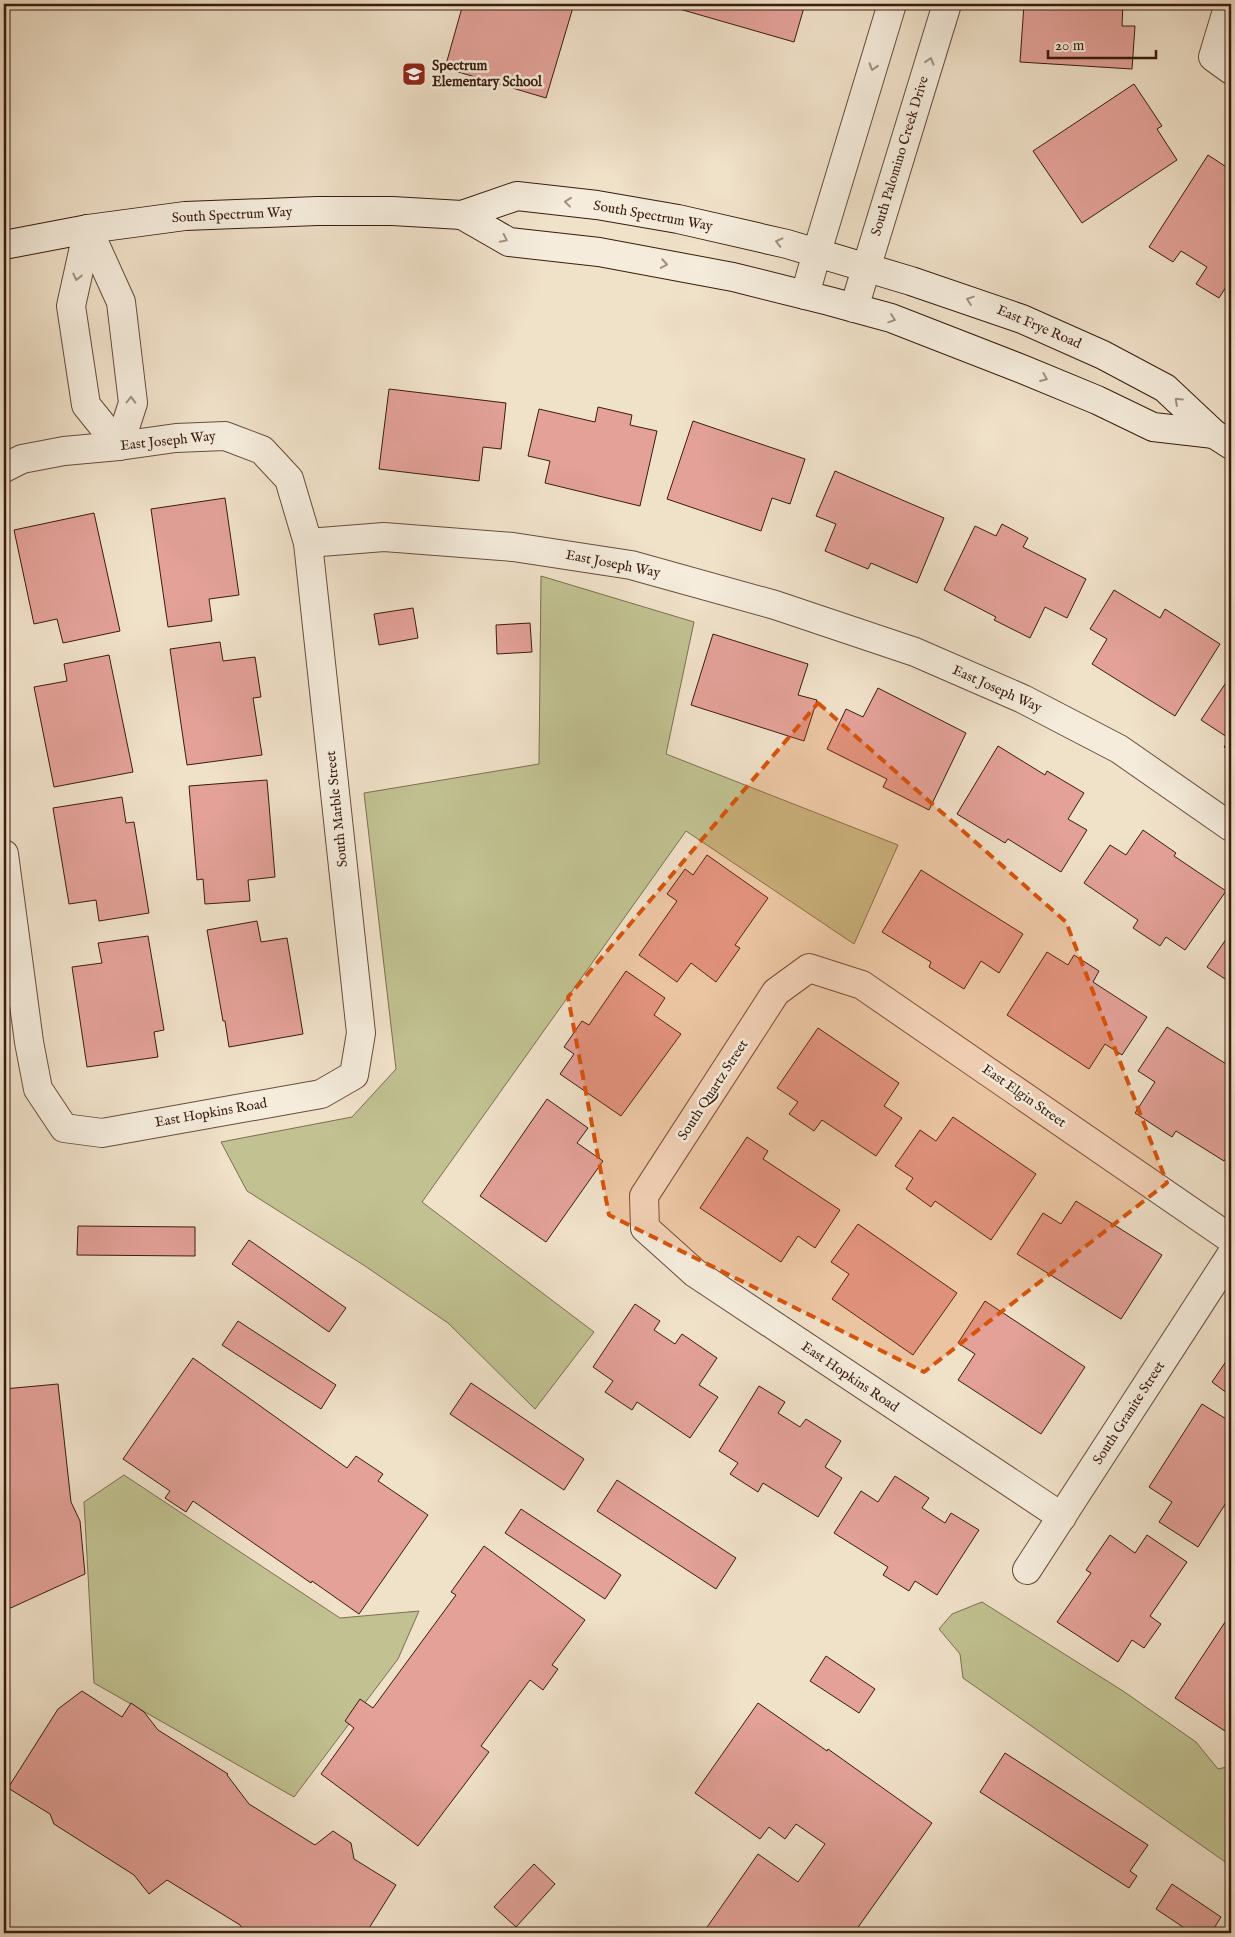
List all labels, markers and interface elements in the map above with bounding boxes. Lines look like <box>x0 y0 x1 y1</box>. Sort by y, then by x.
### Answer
scale bar <box>1048 28 1155 60</box>
text: 20 m <box>1055 36 1085 55</box>
place label: Spectrum Elementary School <box>432 57 543 91</box>
one-way arrow <box>924 57 934 65</box>
school or university icon: Spectrum Elementary School <box>401 61 427 87</box>
one-way arrow <box>869 63 879 71</box>
street label: South Palomino Creek Drive <box>867 73 933 238</box>
one-way arrow <box>564 197 572 208</box>
street label: South Spectrum Way <box>592 197 714 235</box>
street label: South Spectrum Way <box>171 203 293 227</box>
one-way arrow <box>499 233 508 243</box>
one-way arrow <box>775 237 784 248</box>
one-way arrow <box>660 258 669 268</box>
one-way arrow <box>72 273 83 281</box>
one-way arrow <box>966 296 975 306</box>
street label: East Frye Road <box>994 301 1085 353</box>
one-way arrow <box>888 314 896 324</box>
one-way arrow <box>1039 372 1048 382</box>
one-way arrow <box>126 395 136 403</box>
one-way arrow <box>1175 398 1184 407</box>
street label: East Joseph Way <box>119 427 217 455</box>
street label: East Joseph Way <box>564 546 662 582</box>
street label: East Joseph Way <box>949 661 1045 717</box>
street label: South Marble Street <box>322 750 352 868</box>
street label: South Quartz Street <box>674 1036 752 1144</box>
street label: East Elgin Street <box>978 1060 1070 1132</box>
street label: East Hopkins Road <box>153 1094 269 1132</box>
street label: East Hopkins Road <box>798 1338 903 1417</box>
street label: South Granite Street <box>1089 1358 1169 1468</box>

